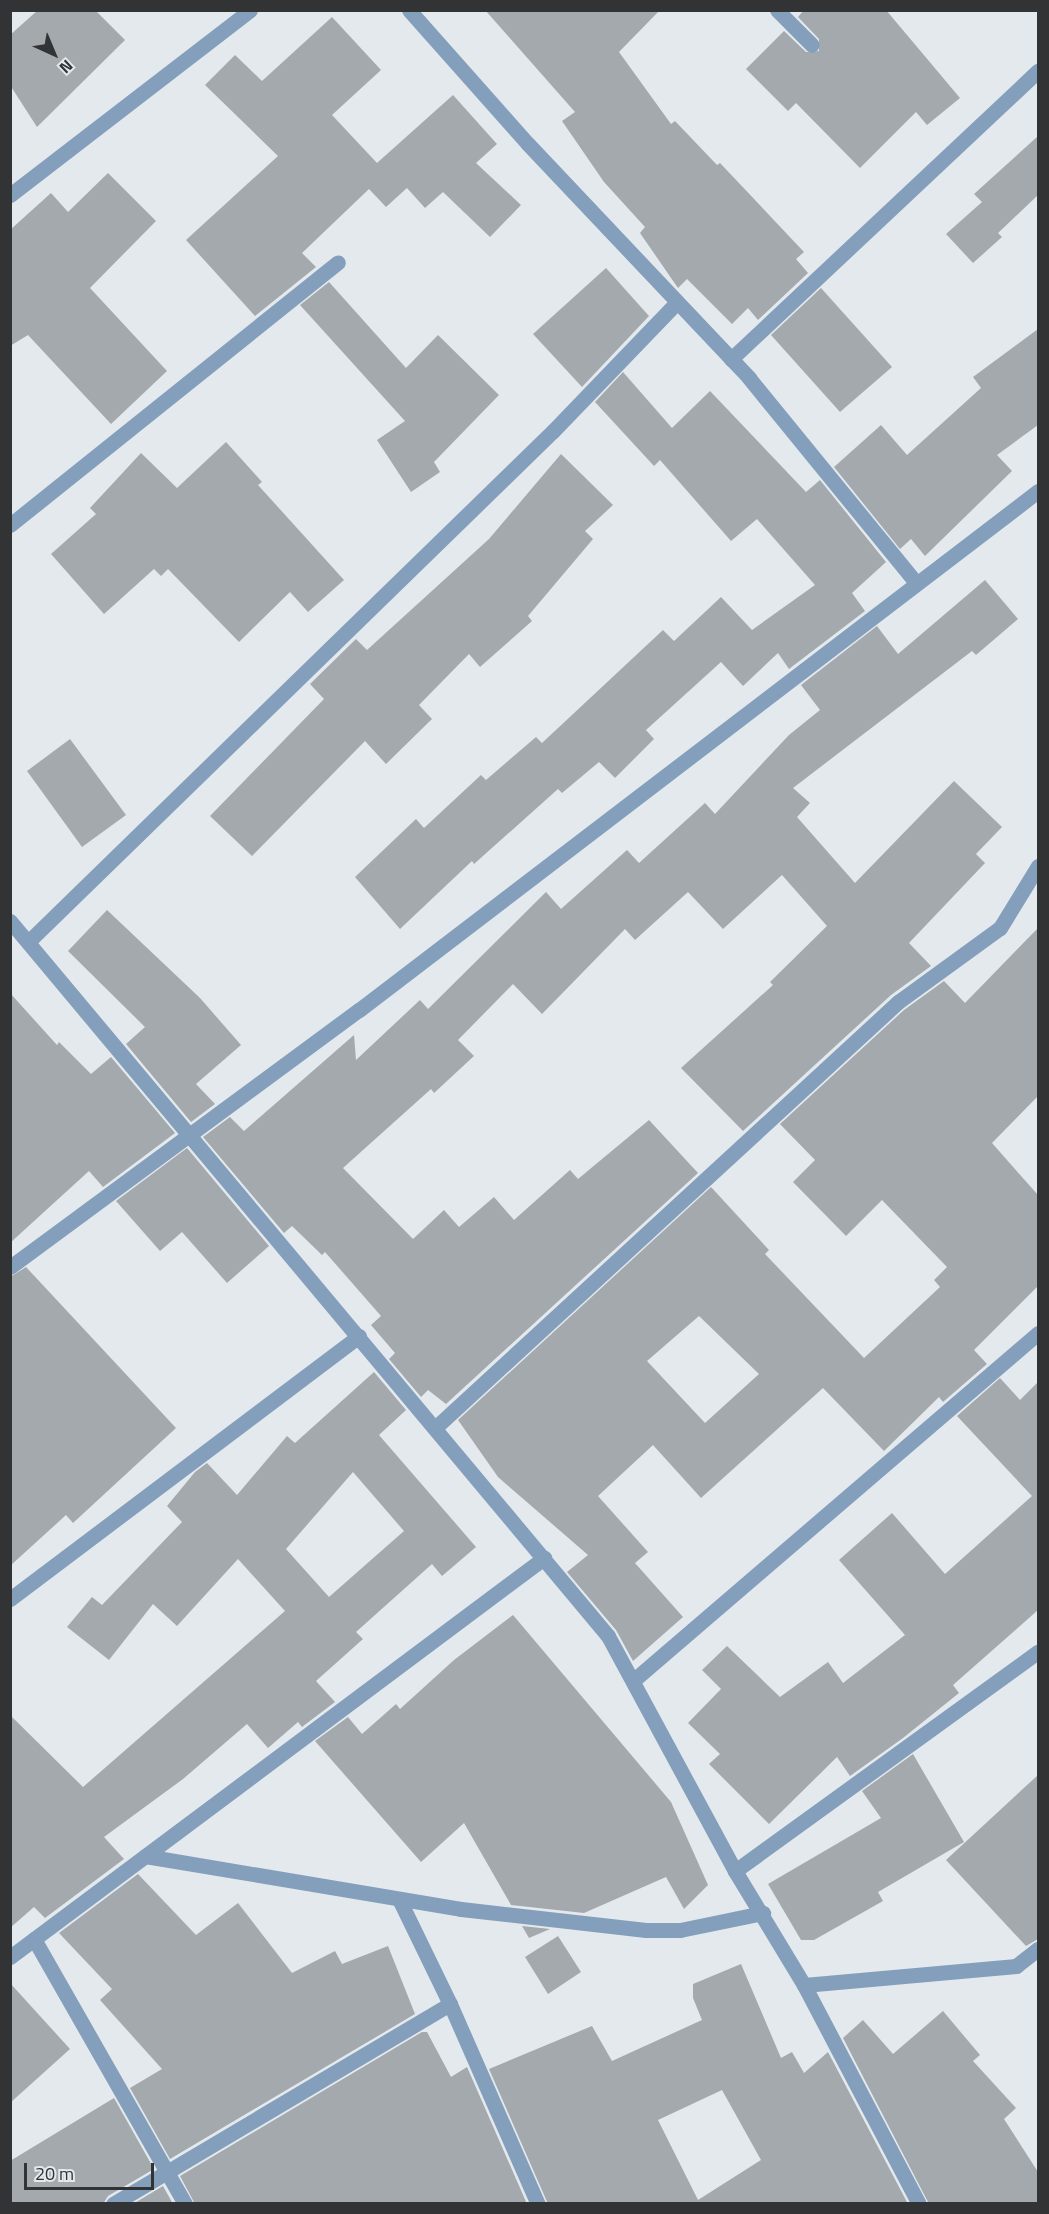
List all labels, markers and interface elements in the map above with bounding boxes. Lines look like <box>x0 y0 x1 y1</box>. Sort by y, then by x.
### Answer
north arrow <box>24 24 84 84</box>
text: N <box>54 54 79 79</box>
scale bar <box>27 2151 158 2189</box>
text: 20 m <box>35 2160 74 2187</box>

